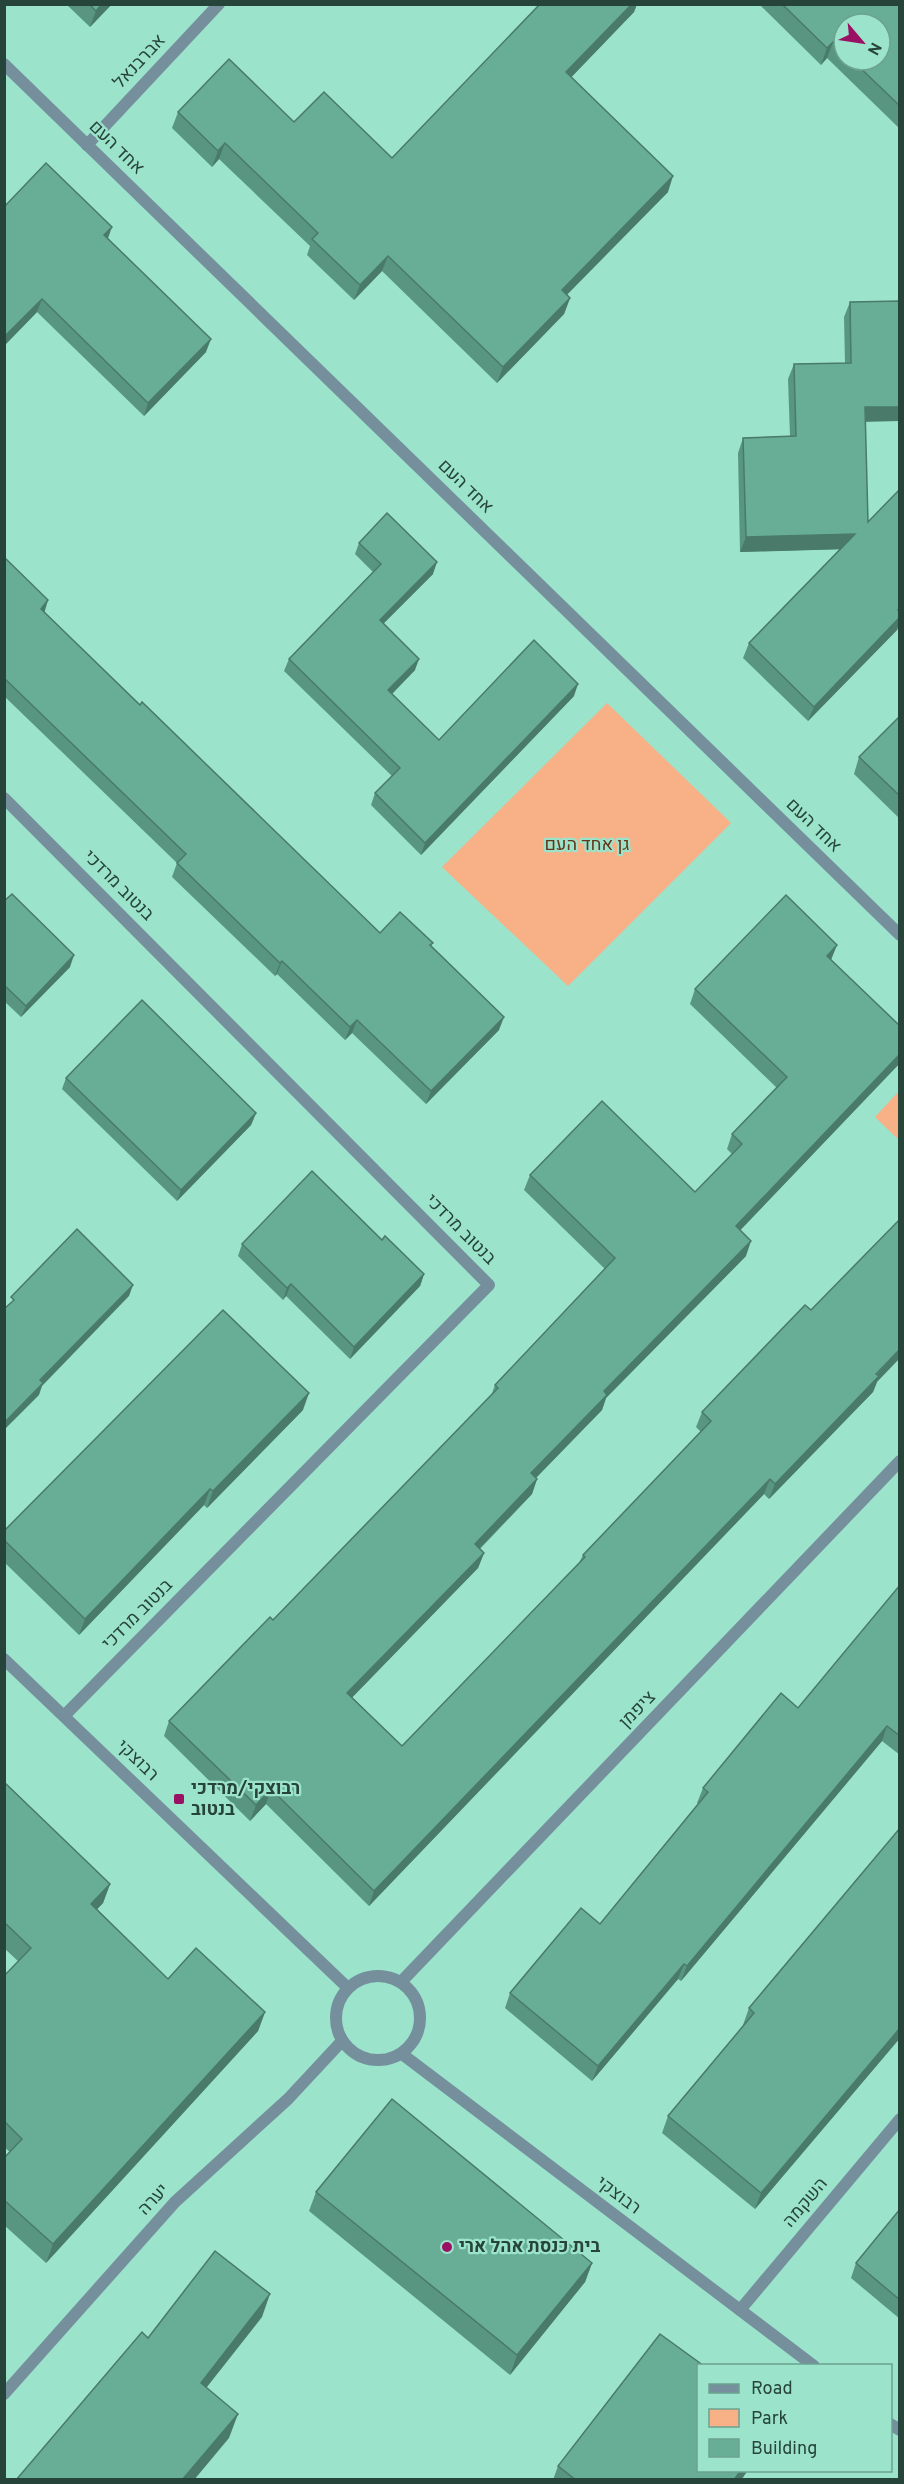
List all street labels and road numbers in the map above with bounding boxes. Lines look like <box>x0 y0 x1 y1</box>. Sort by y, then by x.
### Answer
street label: אברבנאל <box>109 30 171 94</box>
street label: אחד העם <box>83 116 149 180</box>
street label: אחד העם <box>432 455 498 519</box>
street label: אחד העם <box>780 794 846 858</box>
street label: בנטוב מרדכי <box>78 846 159 927</box>
street label: בנטוב מרדכי <box>420 1190 501 1271</box>
street label: בנטוב מרדכי <box>98 1574 179 1655</box>
street label: ציפמן <box>615 1686 661 1734</box>
street label: רבוצקי <box>111 1735 163 1787</box>
street label: רבוצקי <box>591 2172 645 2220</box>
street label: השקמה <box>779 2173 833 2233</box>
street label: יערה <box>134 2179 174 2221</box>

